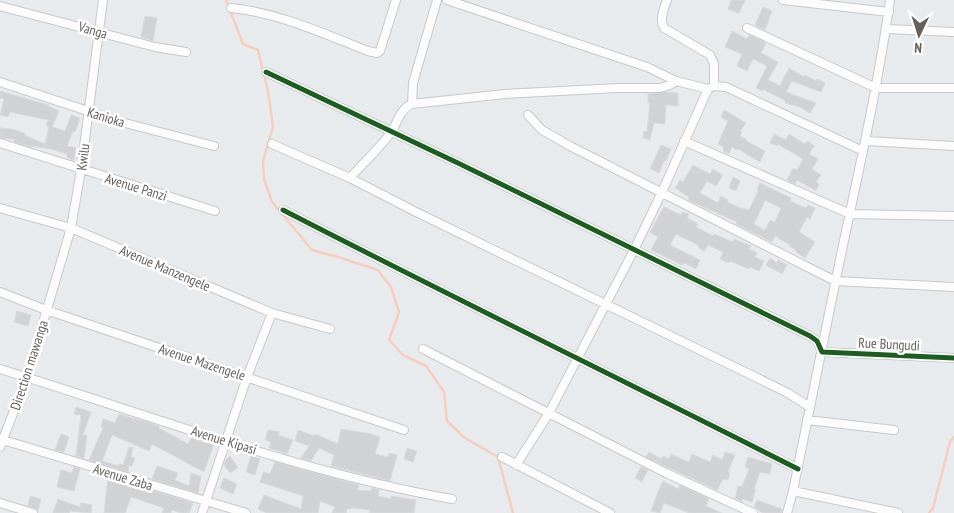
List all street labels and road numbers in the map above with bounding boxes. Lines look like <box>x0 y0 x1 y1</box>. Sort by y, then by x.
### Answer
street label: Vanga <box>75 17 110 43</box>
street label: Kanioka <box>85 103 127 131</box>
street label: Kwilu <box>72 143 94 171</box>
street label: Avenue Panzi <box>103 169 169 205</box>
street label: Avenue Manzengele <box>117 241 213 295</box>
street label: Direction mawanga <box>6 318 52 412</box>
street label: Rue Bungudi <box>858 333 920 355</box>
street label: Avenue Mazengele <box>156 339 248 385</box>
street label: Avenue Kipasi <box>189 421 259 459</box>
street label: Avenue Zaba <box>91 459 155 495</box>

